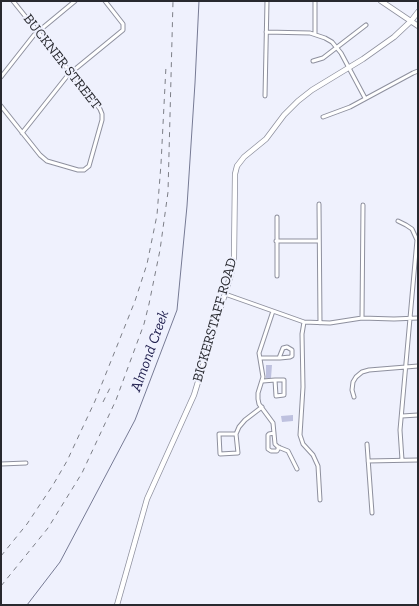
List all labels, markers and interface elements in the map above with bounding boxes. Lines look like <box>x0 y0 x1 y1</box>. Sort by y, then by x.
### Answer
street label: BUCKNER STREET <box>19 11 105 113</box>
street label: BICKERSTAFF ROAD <box>189 256 241 384</box>
water label: Almond Creek <box>127 308 173 394</box>

